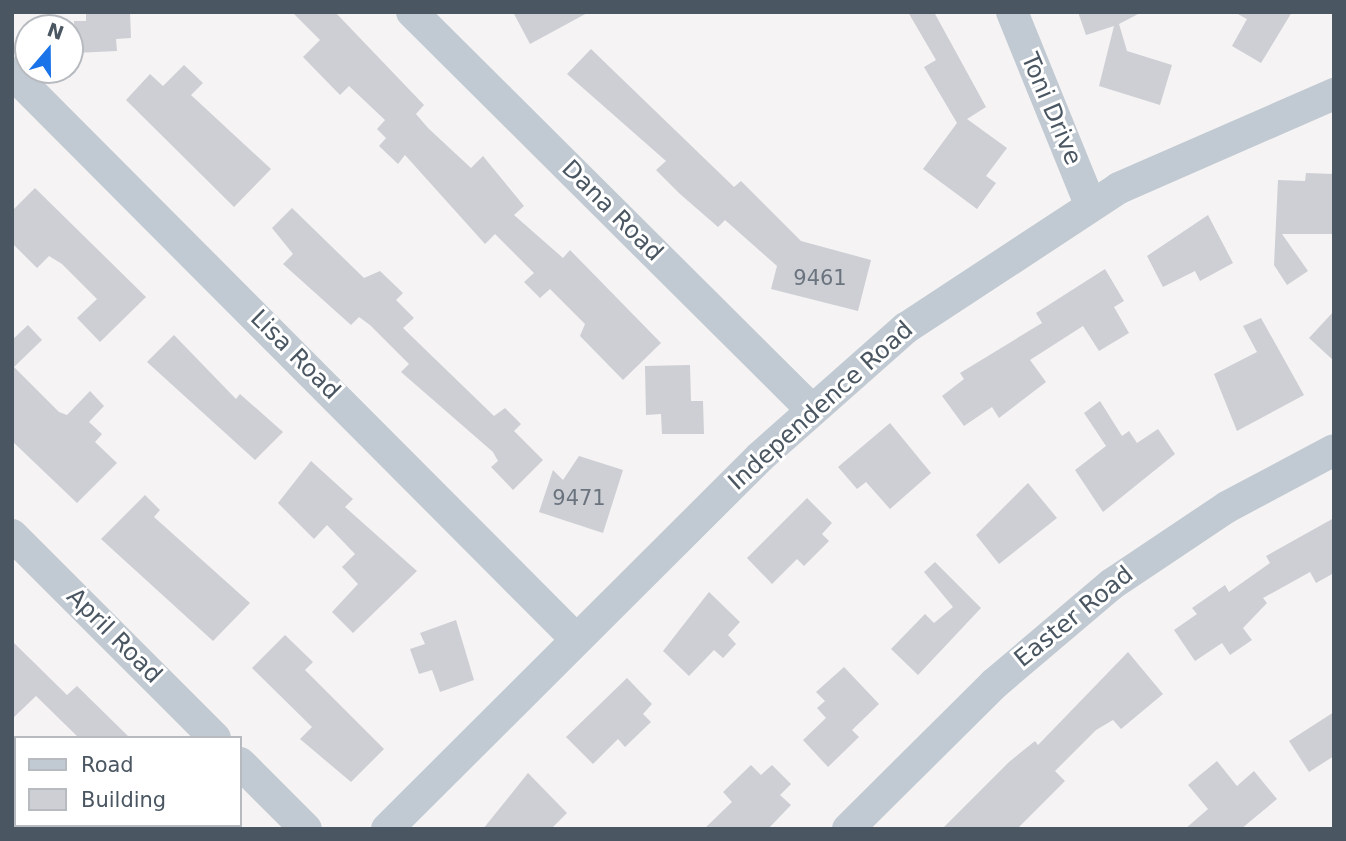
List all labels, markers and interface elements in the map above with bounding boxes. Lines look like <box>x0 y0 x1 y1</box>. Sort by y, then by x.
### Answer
north arrow <box>14 14 84 84</box>
text: N <box>44 18 67 44</box>
street label: Toni Drive <box>1015 49 1087 169</box>
street label: Dana Road <box>556 155 668 267</box>
house number: 9461 <box>793 265 847 291</box>
street label: Lisa Road <box>244 304 346 406</box>
street label: Independence Road <box>723 315 919 497</box>
house number: 9471 <box>552 485 606 511</box>
street label: Easter Road <box>1009 560 1139 674</box>
street label: April Road <box>60 582 168 690</box>
legend <box>14 736 242 827</box>
text: Road <box>81 753 134 777</box>
text: Building <box>81 788 166 812</box>

